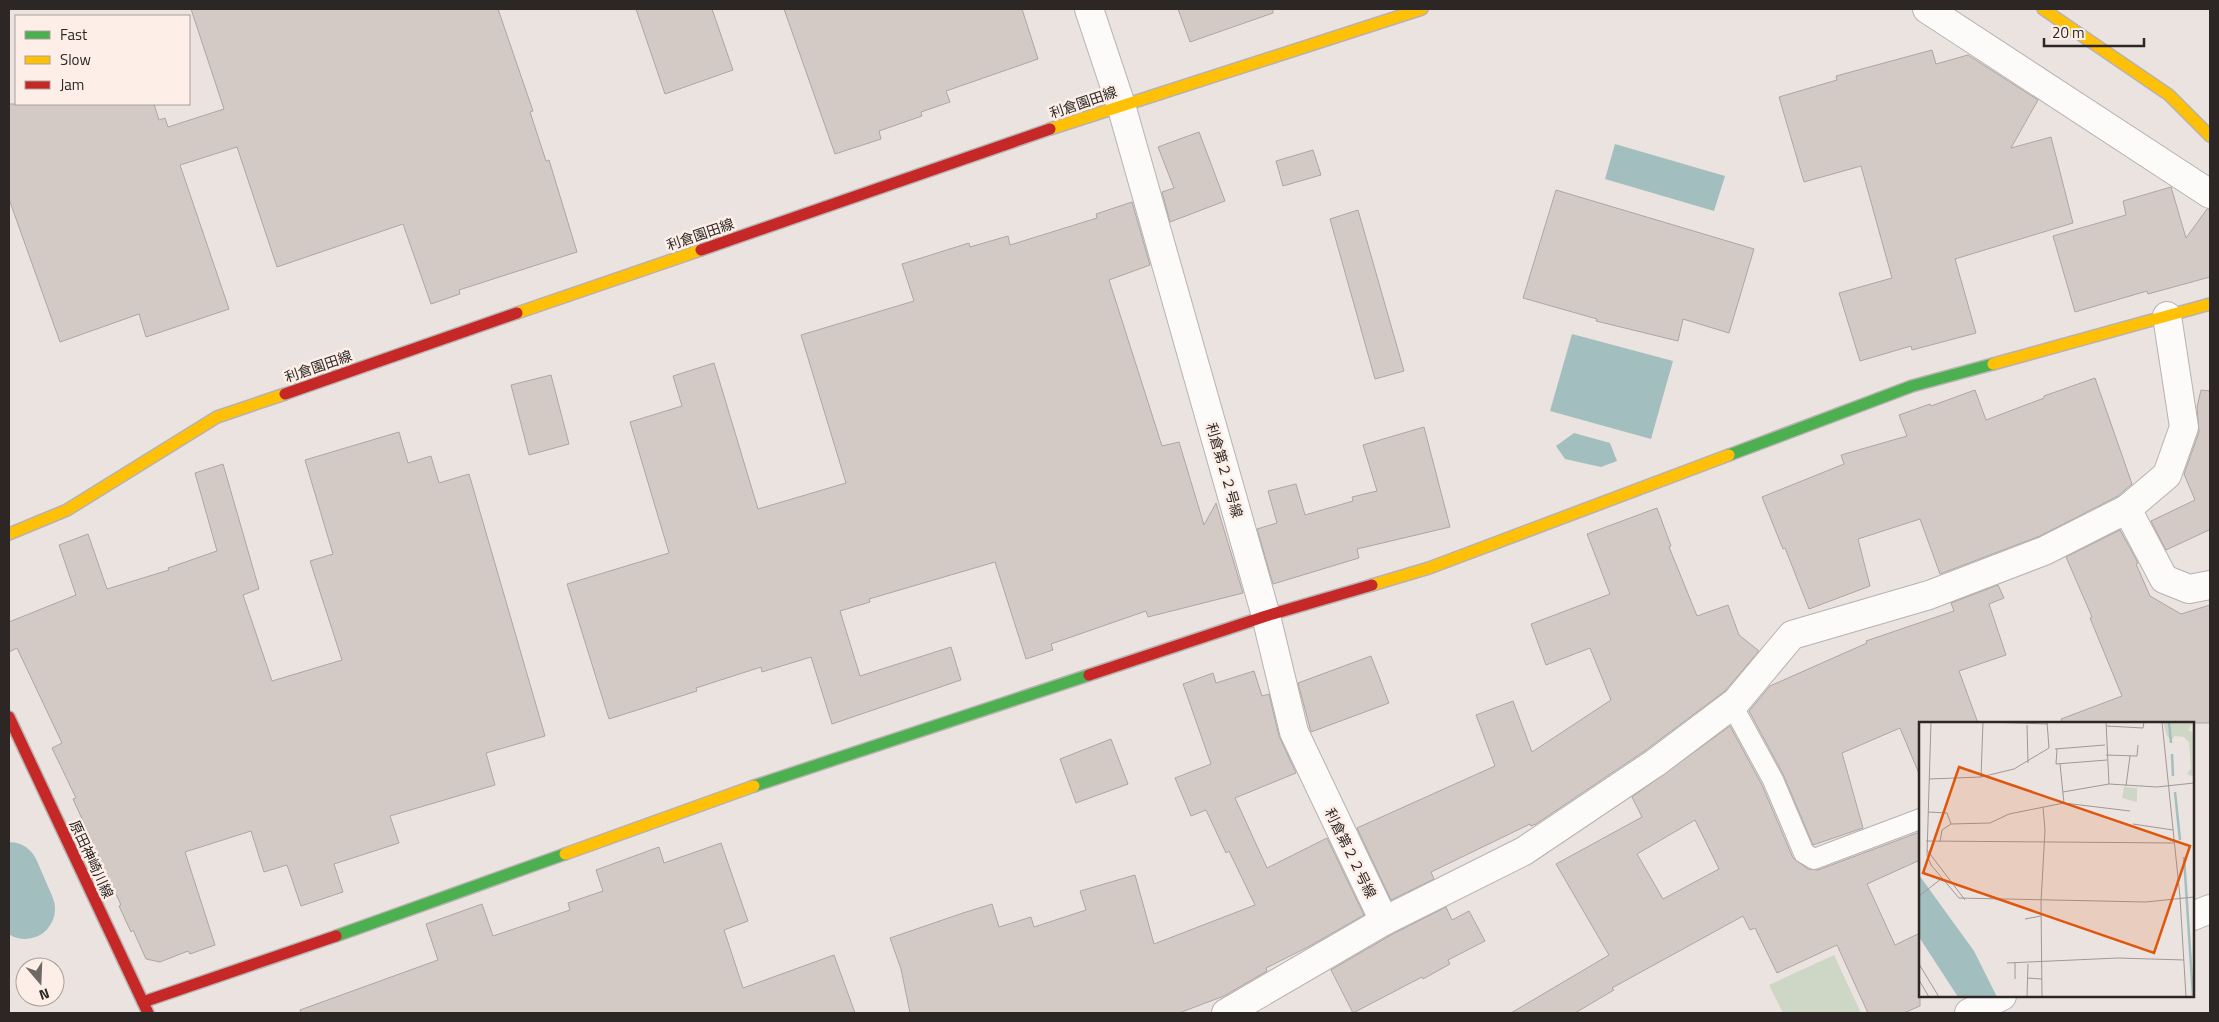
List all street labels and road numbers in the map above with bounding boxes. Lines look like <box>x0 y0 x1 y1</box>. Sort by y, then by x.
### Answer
street label: 利倉園田線 <box>1046 81 1120 123</box>
street label: 利倉園田線 <box>663 213 737 255</box>
street label: 利倉園田線 <box>281 345 355 387</box>
street label: 利倉第２２号線 <box>1201 420 1249 520</box>
street label: 利倉第２２号線 <box>1320 804 1382 902</box>
street label: 原田神崎川線 <box>65 816 119 902</box>

